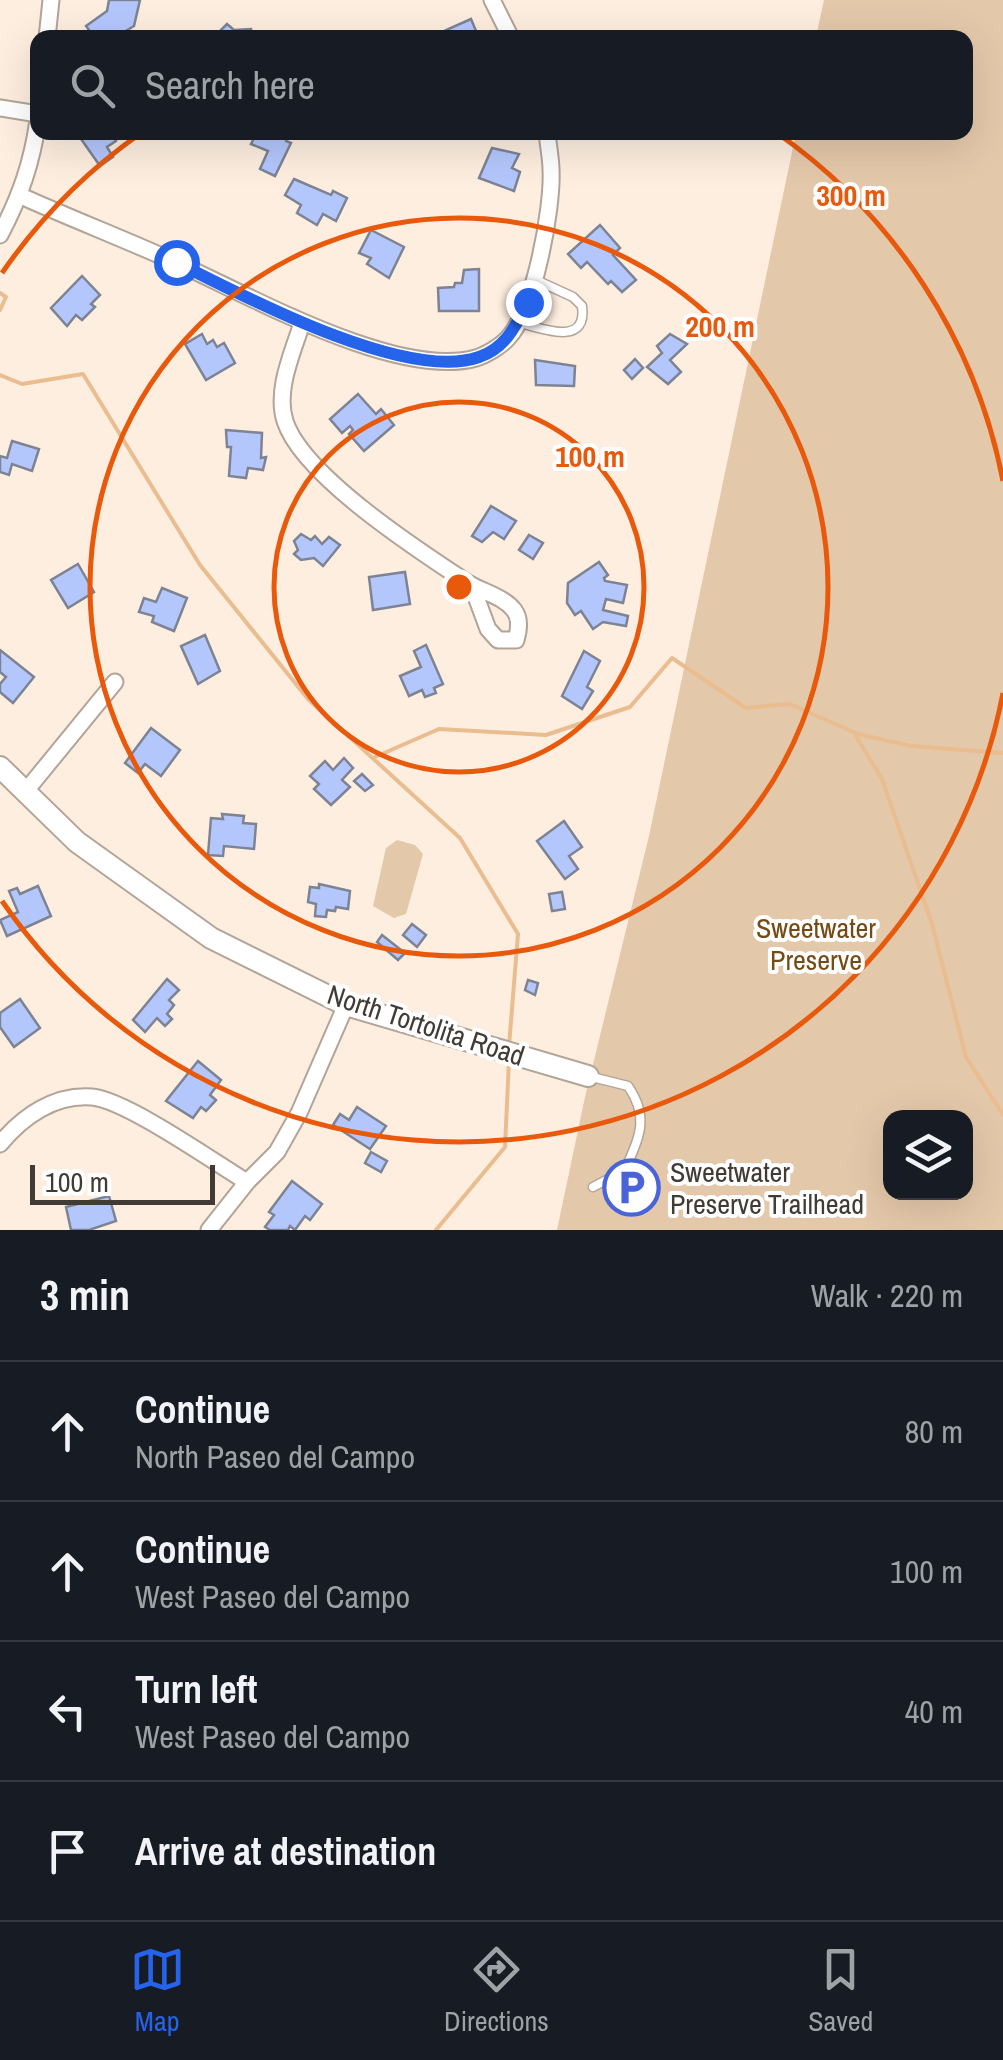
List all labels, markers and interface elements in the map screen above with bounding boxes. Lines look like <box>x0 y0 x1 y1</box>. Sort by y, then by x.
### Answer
search box <box>30 30 973 140</box>
icon: search <box>65 58 120 113</box>
text: Search here <box>145 60 315 111</box>
text: 300 m <box>816 175 886 215</box>
route start <box>154 240 200 286</box>
route end <box>506 280 552 326</box>
text: 200 m <box>685 306 755 346</box>
text: 100 m <box>555 436 625 476</box>
centre of rings <box>441 569 477 605</box>
park label: Sweetwater Preserve <box>756 909 876 979</box>
street label: North Tortolita Road <box>323 975 529 1075</box>
map controls <box>883 1110 973 1200</box>
button: layers <box>883 1110 973 1200</box>
place label: Sweetwater Preserve Trailhead <box>670 1153 864 1223</box>
parking icon: Sweetwater Preserve Trailhead <box>601 1158 661 1218</box>
scale bar <box>30 1160 215 1204</box>
text: 100 m <box>45 1163 109 1201</box>
text: 3 min <box>40 1267 130 1323</box>
text: Walk · 220 m <box>811 1274 963 1317</box>
text: Continue <box>135 1384 270 1435</box>
icon: ahead <box>40 1404 95 1459</box>
text: 80 m <box>905 1410 963 1453</box>
text: North Paseo del Campo <box>135 1435 415 1478</box>
text: Continue <box>135 1524 270 1575</box>
icon: ahead <box>40 1544 95 1599</box>
text: 100 m <box>890 1550 963 1593</box>
text: West Paseo del Campo <box>135 1575 410 1618</box>
text: Turn left <box>135 1664 257 1715</box>
icon: left <box>40 1684 95 1739</box>
text: 40 m <box>905 1690 963 1733</box>
text: West Paseo del Campo <box>135 1715 410 1758</box>
icon: arrive <box>40 1824 95 1879</box>
text: Arrive at destination <box>135 1826 436 1877</box>
tab: Map <box>130 1942 185 2040</box>
tab: Directions <box>444 1942 549 2040</box>
tab: Saved <box>808 1942 873 2040</box>

